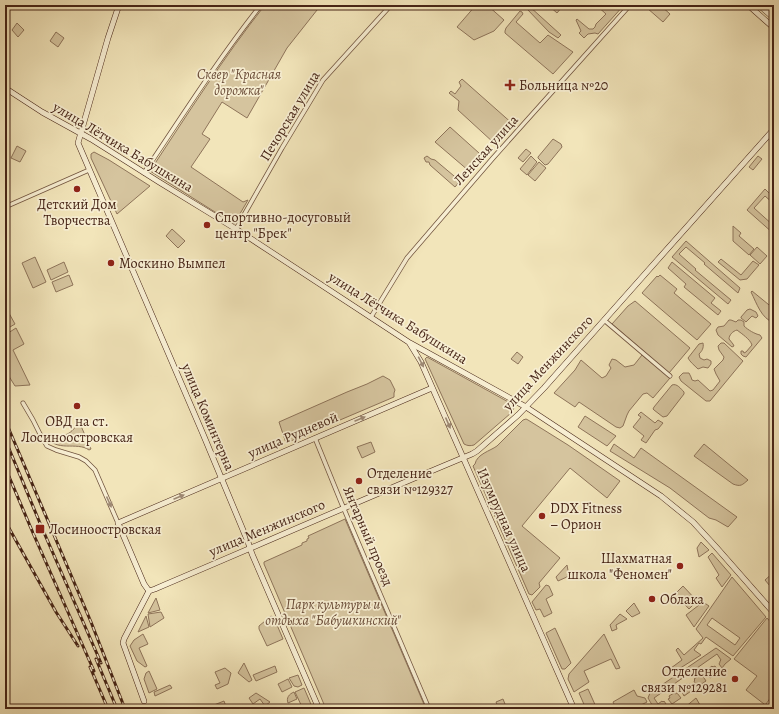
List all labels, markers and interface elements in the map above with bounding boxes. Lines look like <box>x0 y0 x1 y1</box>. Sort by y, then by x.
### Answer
park label: Сквер "Красная дорожка" <box>197 65 281 100</box>
street label: Печорская улица <box>256 67 325 165</box>
place label: Больница №20 <box>519 76 608 95</box>
marker: Больница №20 <box>504 79 516 91</box>
street label: улица Лётчика Бабушкина <box>48 97 197 197</box>
street label: Ленская улица <box>449 110 523 189</box>
marker: Детский Дом Творчества <box>72 184 82 194</box>
place label: Детский Дом Творчества <box>37 195 117 230</box>
place label: Спортивно-досуговый центр "Брек" <box>215 208 351 243</box>
marker: Спортивно-досуговый центр "Брек" <box>202 220 212 230</box>
place label: Москино Вымпел <box>119 254 225 273</box>
marker: Москино Вымпел <box>106 258 116 268</box>
street label: улица Лётчика Бабушкина <box>324 267 472 369</box>
street label: улица Менжинского <box>498 311 597 416</box>
one-way arrow <box>418 357 424 368</box>
street label: улица Коминтерна <box>177 360 239 474</box>
marker: ОВД на ст. Лосиноостровская <box>72 401 82 411</box>
street label: улица Рудневой <box>244 407 341 463</box>
place label: ОВД на ст. Лосиноостровская <box>21 412 133 447</box>
one-way arrow <box>354 416 365 422</box>
one-way arrow <box>445 417 451 428</box>
place label: Отделение связи №129327 <box>367 464 453 499</box>
street label: Изумрудная улица <box>472 465 536 576</box>
marker: Отделение связи №129327 <box>354 476 364 486</box>
street label: Янтарный проезд <box>338 483 398 589</box>
one-way arrow <box>173 493 185 499</box>
street label: улица Менжинского <box>205 495 328 561</box>
one-way arrow <box>106 496 112 508</box>
place label: DDX Fitness – Орион <box>550 499 622 534</box>
marker: DDX Fitness – Орион <box>537 511 547 521</box>
place label: Лосиноостровская <box>49 520 161 539</box>
marker: Лосиноостровская <box>34 523 46 535</box>
place label: Шахматная школа "Феномен" <box>568 549 672 584</box>
marker: Шахматная школа "Феномен" <box>675 561 685 571</box>
place label: Облака <box>660 590 704 609</box>
marker: Облака <box>647 594 657 604</box>
park label: Парк культуры и отдыха "Бабушкинский" <box>265 595 402 630</box>
place label: Отделение связи №129281 <box>641 662 727 697</box>
marker: Отделение связи №129281 <box>730 674 740 684</box>

